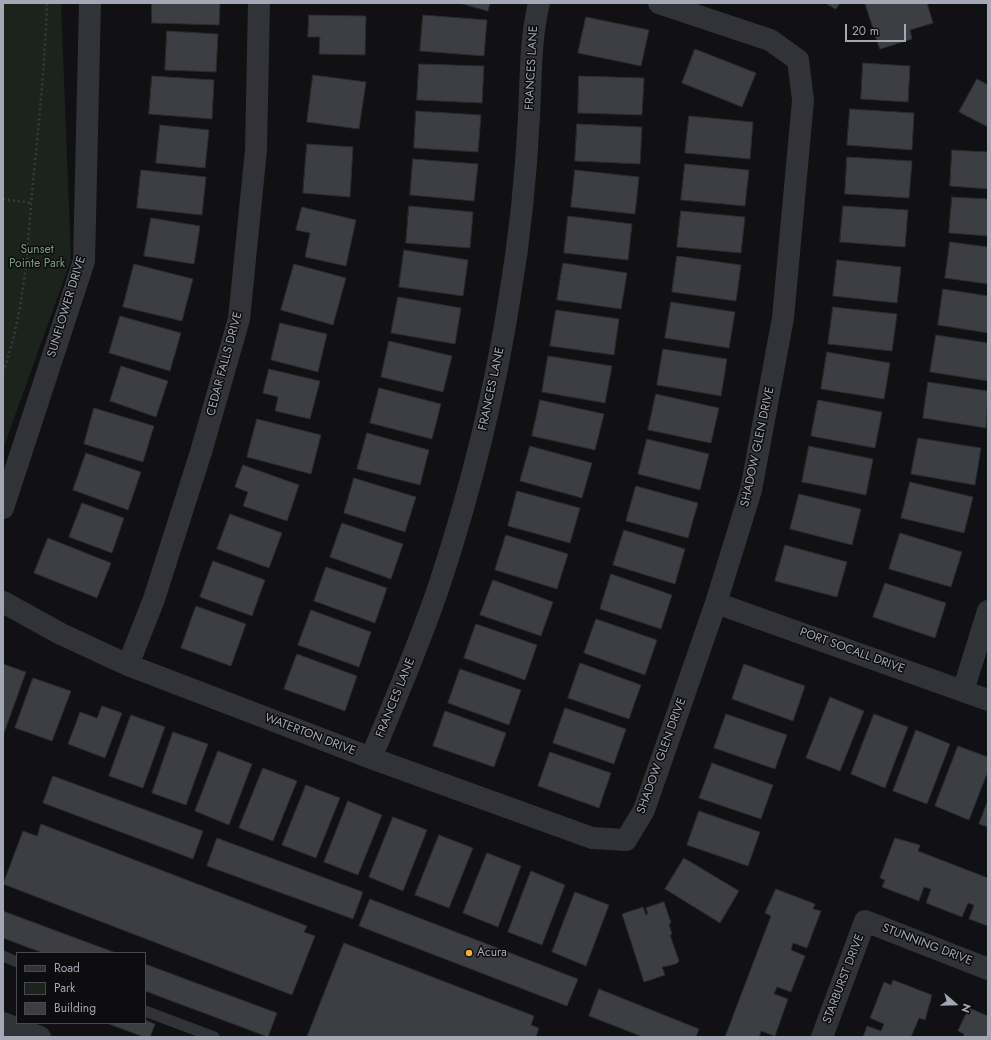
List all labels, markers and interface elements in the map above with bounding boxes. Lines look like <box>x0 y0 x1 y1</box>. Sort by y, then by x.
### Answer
scale bar <box>847 16 908 42</box>
text: 20 m <box>852 22 879 40</box>
street label: FRANCES LANE <box>523 25 541 111</box>
park label: Sunset Pointe Park <box>9 243 65 271</box>
street label: SUNFLOWER DRIVE <box>45 255 89 359</box>
street label: CEDAR FALLS DRIVE <box>204 310 246 418</box>
street label: FRANCES LANE <box>476 346 508 432</box>
street label: SHADOW GLEN DRIVE <box>738 386 778 508</box>
street label: PORT SOCALL DRIVE <box>798 625 906 677</box>
street label: FRANCES LANE <box>373 656 419 740</box>
street label: SHADOW GLEN DRIVE <box>634 696 690 816</box>
street label: WATERTON DRIVE <box>262 711 358 759</box>
street label: STUNNING DRIVE <box>880 921 974 969</box>
street label: STARBURST DRIVE <box>820 932 868 1026</box>
place label: Acura <box>477 946 507 960</box>
marker: Acura <box>464 948 474 958</box>
legend <box>16 952 146 1024</box>
text: Road <box>54 959 80 977</box>
text: Park <box>54 979 75 997</box>
north arrow <box>935 984 975 1024</box>
text: Building <box>54 999 96 1017</box>
text: N <box>957 1001 975 1015</box>

